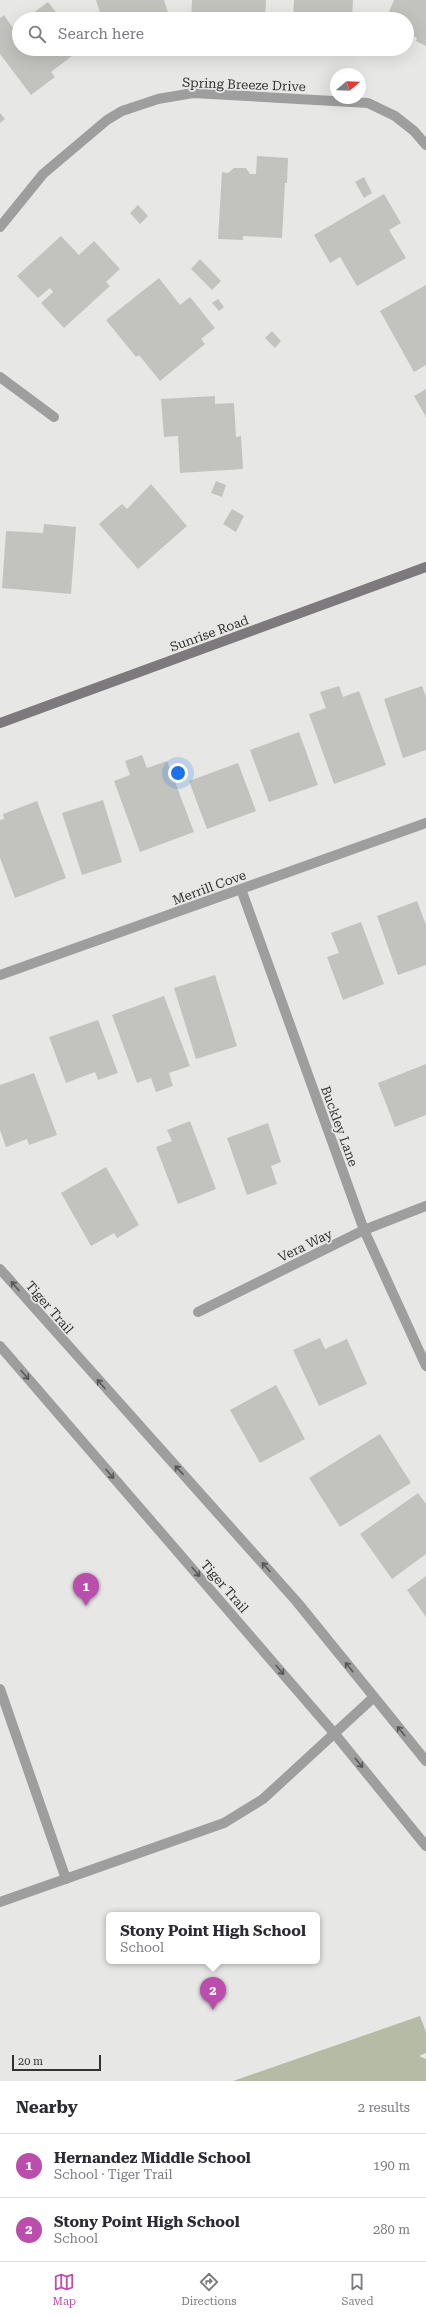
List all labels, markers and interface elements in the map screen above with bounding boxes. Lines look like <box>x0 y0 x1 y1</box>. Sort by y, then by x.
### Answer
search box <box>12 12 414 56</box>
icon: search <box>26 23 48 45</box>
text: Search here <box>58 25 144 43</box>
north arrow <box>330 68 366 104</box>
street label: Spring Breeze Drive <box>182 75 306 94</box>
street label: Sunrise Road <box>168 612 251 655</box>
your location <box>168 763 188 783</box>
street label: Merrill Cove <box>170 867 248 908</box>
street label: Buckley Lane <box>318 1084 361 1168</box>
street label: Vera Way <box>276 1226 335 1265</box>
street label: Tiger Trail <box>23 1278 76 1337</box>
one-way arrow <box>10 1281 20 1291</box>
one-way arrow <box>21 1370 30 1381</box>
one-way arrow <box>96 1379 105 1389</box>
one-way arrow <box>175 1465 184 1475</box>
one-way arrow <box>106 1468 115 1479</box>
street label: Tiger Trail <box>198 1557 251 1616</box>
one-way arrow <box>262 1562 271 1572</box>
one-way arrow <box>191 1566 200 1577</box>
pin: 1 <box>73 1573 99 1606</box>
one-way arrow <box>345 1661 353 1672</box>
one-way arrow <box>276 1665 285 1676</box>
one-way arrow <box>397 1726 406 1736</box>
one-way arrow <box>355 1758 363 1769</box>
popup <box>106 1912 320 1964</box>
text: Stony Point High School <box>120 1922 306 1940</box>
text: School <box>120 1940 164 1955</box>
pin: 2 <box>200 1977 226 2010</box>
scale bar <box>12 2053 101 2072</box>
text: 20 m <box>18 2055 43 2068</box>
text: Nearby <box>16 2097 78 2117</box>
text: 2 results <box>358 2100 410 2115</box>
text: Hernandez Middle School <box>54 2149 251 2167</box>
text: 1 <box>25 2158 33 2173</box>
text: 190 m <box>373 2158 410 2173</box>
text: School · Tiger Trail <box>54 2167 172 2182</box>
text: Stony Point High School <box>54 2213 240 2231</box>
text: 2 <box>25 2222 33 2237</box>
text: 280 m <box>373 2222 410 2237</box>
text: School <box>54 2231 98 2246</box>
tab: Map <box>53 2271 76 2308</box>
tab: Directions <box>181 2271 236 2308</box>
tab: Saved <box>342 2271 373 2308</box>

